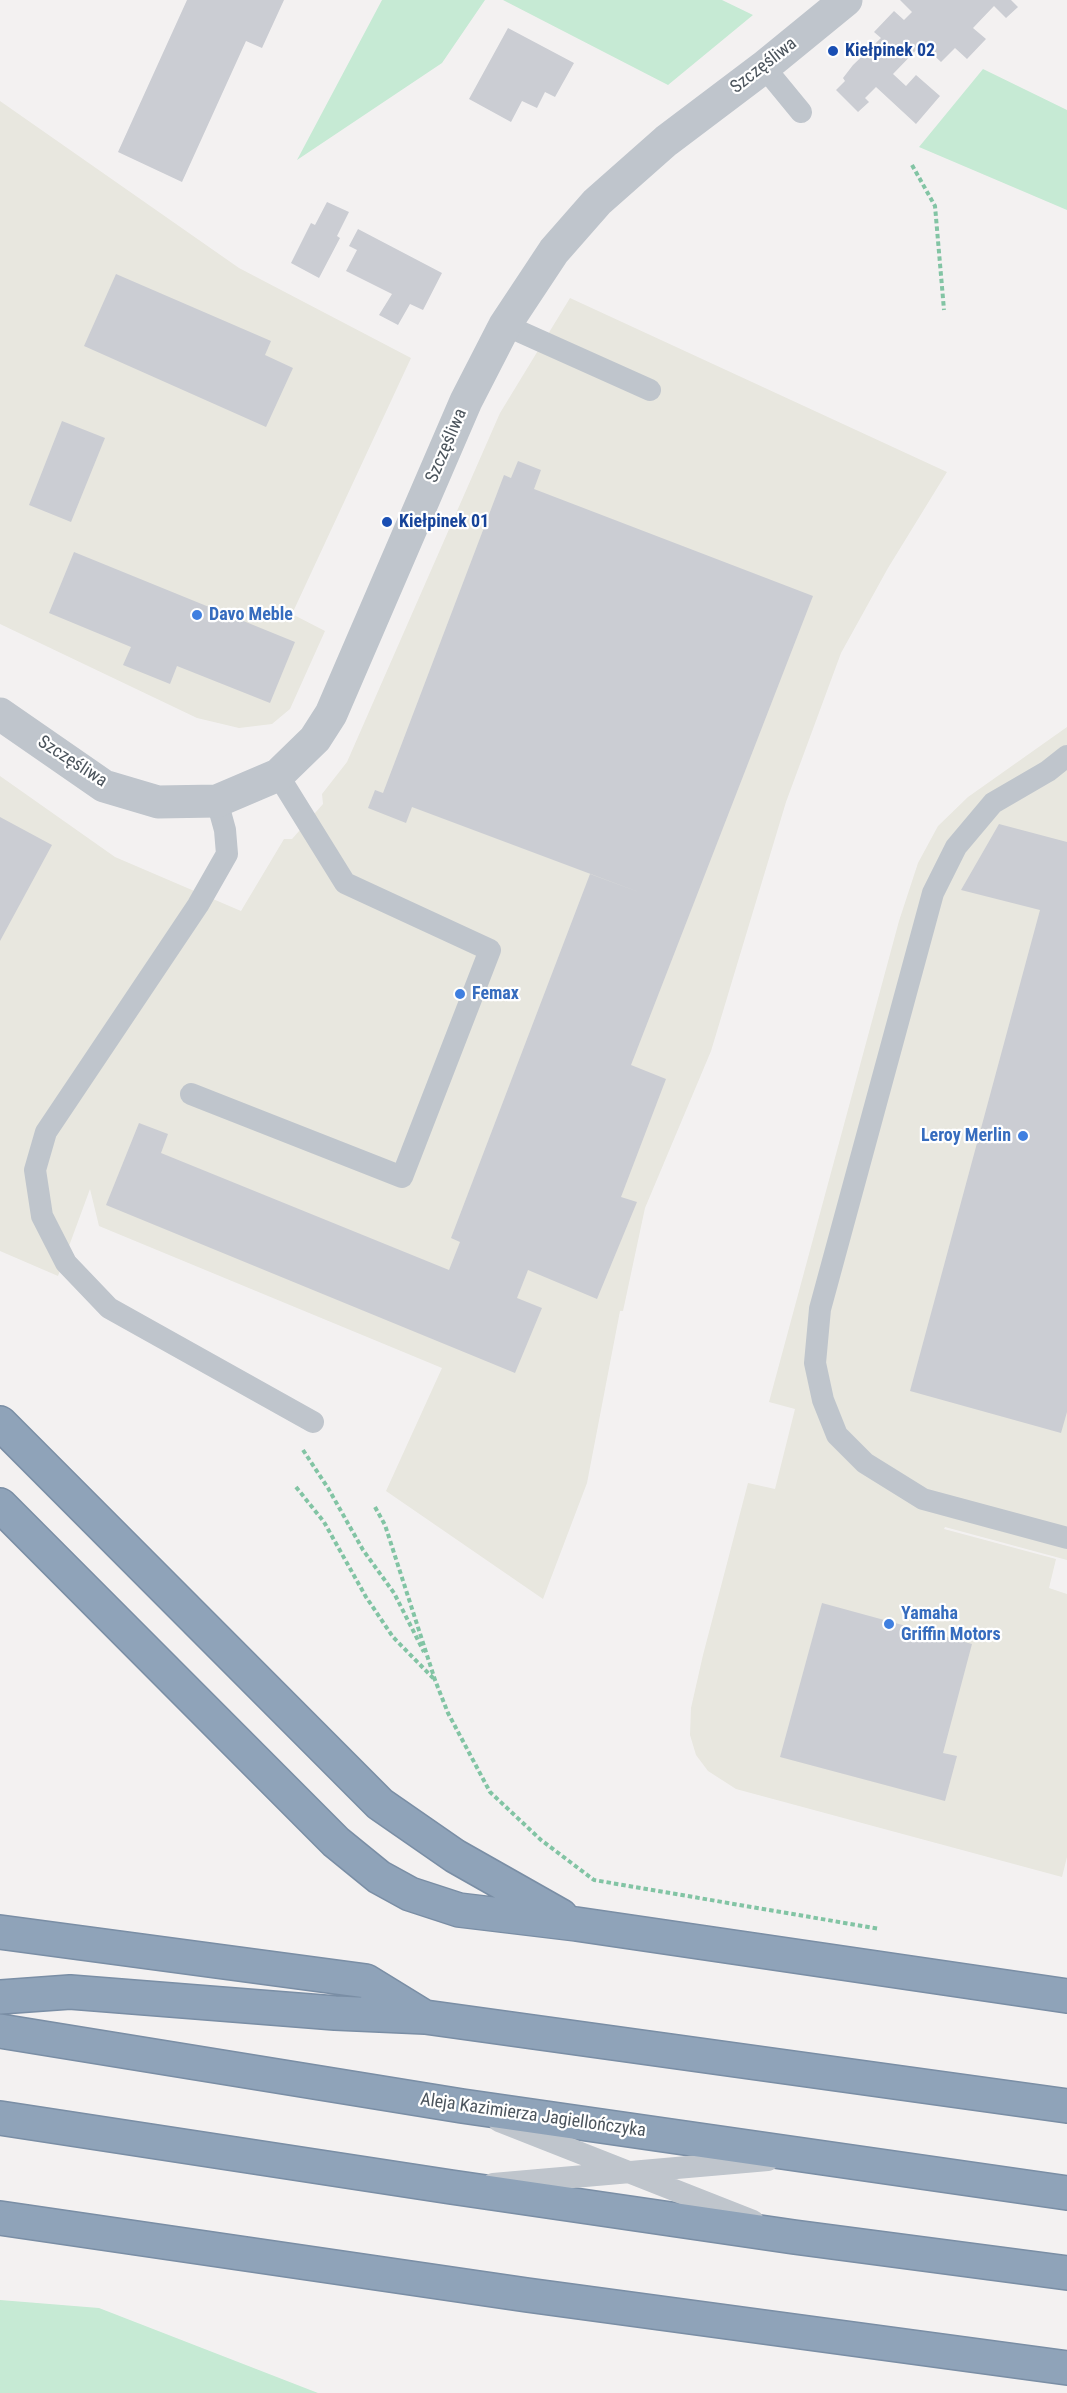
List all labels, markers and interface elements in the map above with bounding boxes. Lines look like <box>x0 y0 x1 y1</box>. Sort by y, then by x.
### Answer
street label: Szczęśliwa <box>726 33 802 99</box>
place label: Kiełpinek 02 <box>845 40 935 62</box>
marker: Kiełpinek 02 <box>826 44 840 58</box>
street label: Szczęśliwa <box>422 406 472 486</box>
place label: Kiełpinek 01 <box>399 511 489 533</box>
marker: Kiełpinek 01 <box>380 515 394 529</box>
place label: Davo Meble <box>209 604 293 626</box>
marker: Davo Meble <box>190 608 204 622</box>
street label: Szczęśliwa <box>33 732 111 792</box>
place label: Femax <box>472 983 519 1005</box>
marker: Femax <box>453 987 467 1001</box>
place label: Leroy Merlin <box>921 1125 1011 1147</box>
marker: Leroy Merlin <box>1016 1129 1030 1143</box>
place label: Yamaha Griffin Motors <box>901 1603 1001 1646</box>
marker: Yamaha Griffin Motors <box>882 1617 896 1631</box>
street label: Aleja Kazimierza Jagiellończyka <box>419 2089 647 2143</box>

